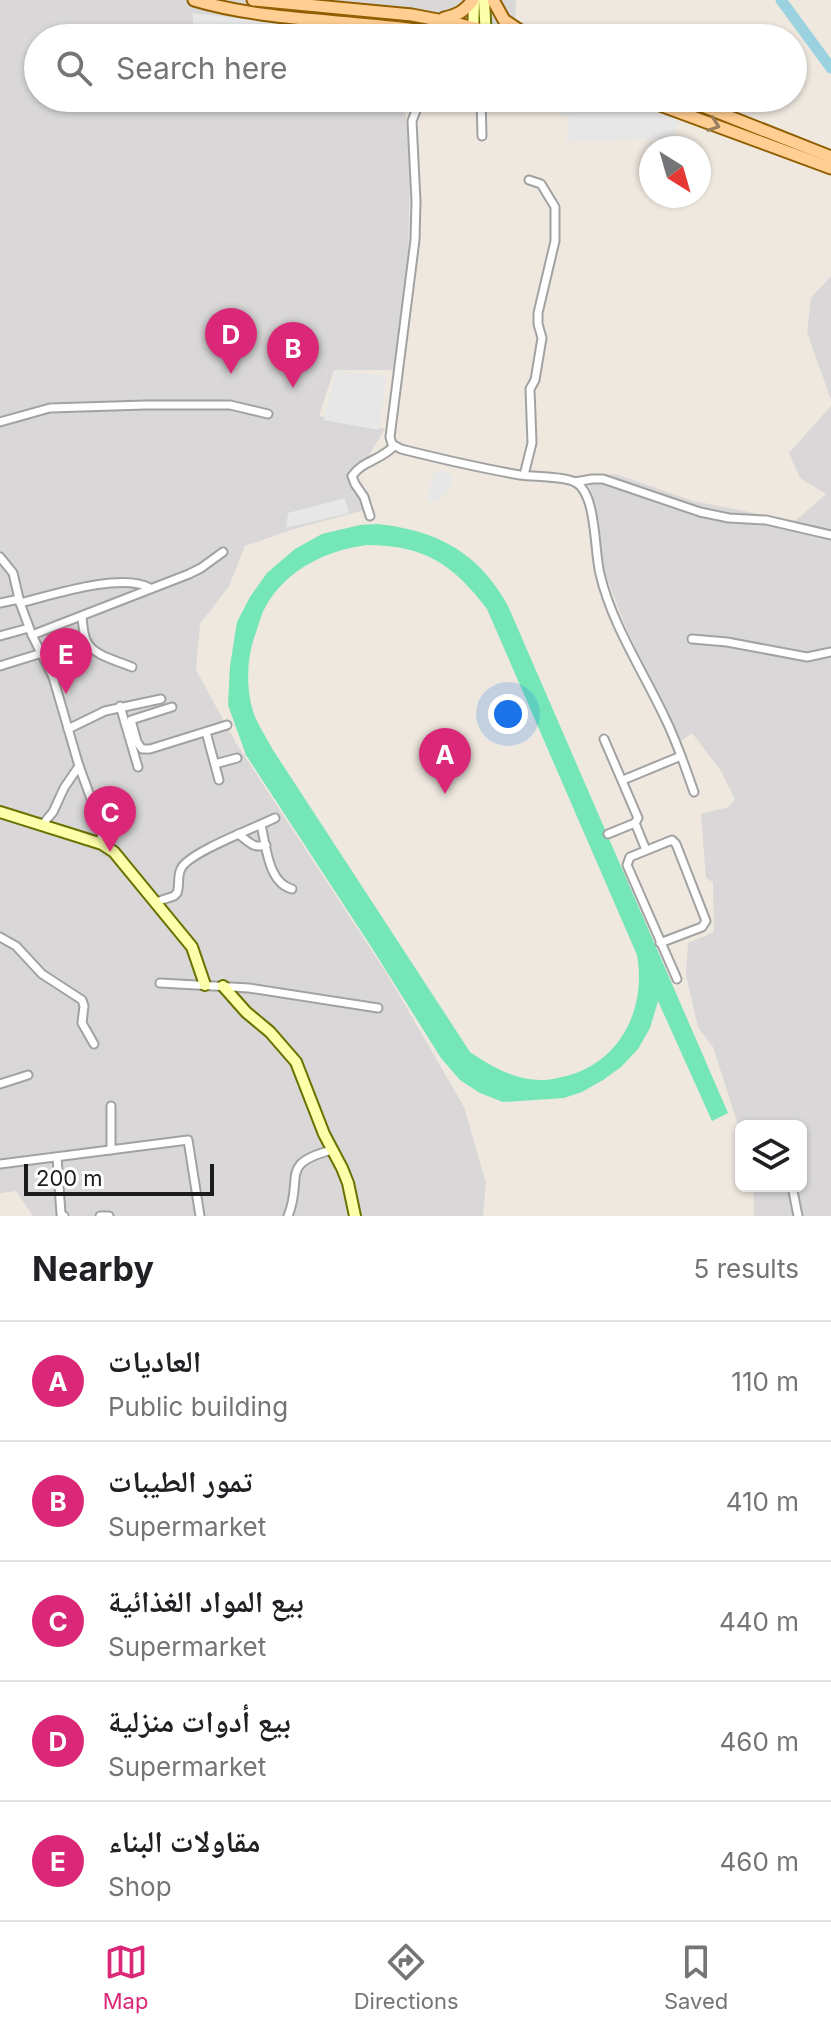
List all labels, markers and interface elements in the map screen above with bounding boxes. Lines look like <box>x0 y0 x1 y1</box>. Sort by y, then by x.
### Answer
search box <box>24 24 807 112</box>
icon: search <box>52 46 96 90</box>
text: Search here <box>116 50 288 86</box>
one-way arrow <box>706 115 720 132</box>
north arrow <box>639 136 711 208</box>
pin: D <box>205 308 257 374</box>
pin: B <box>267 322 319 388</box>
pin: E <box>40 628 92 694</box>
your location <box>488 694 528 734</box>
pin: A <box>419 728 471 794</box>
pin: C <box>84 786 136 852</box>
map controls <box>735 1120 807 1192</box>
button: layers <box>735 1120 807 1192</box>
scale bar <box>24 1160 214 1196</box>
text: 200 m <box>36 1165 103 1191</box>
text: Nearby <box>32 1248 154 1289</box>
text: 5 results <box>694 1253 799 1284</box>
text: العاديات <box>108 1343 201 1379</box>
text: A <box>48 1366 68 1397</box>
text: 110 m <box>731 1366 799 1397</box>
text: Public building <box>108 1391 288 1422</box>
text: تمور الطيبات <box>108 1463 252 1499</box>
text: B <box>49 1486 67 1517</box>
text: 410 m <box>726 1486 799 1517</box>
text: Supermarket <box>108 1511 266 1542</box>
text: بيع المواد الغذائية <box>108 1583 304 1619</box>
text: C <box>48 1606 68 1637</box>
text: 440 m <box>719 1606 799 1637</box>
text: Supermarket <box>108 1631 266 1662</box>
text: بيع أدوات منزلية <box>108 1703 291 1739</box>
text: D <box>49 1726 67 1757</box>
text: 460 m <box>720 1726 799 1757</box>
text: Supermarket <box>108 1751 266 1782</box>
text: مقاولات البناء <box>108 1823 261 1859</box>
text: E <box>50 1846 66 1877</box>
text: 460 m <box>720 1846 799 1877</box>
text: Shop <box>108 1871 172 1902</box>
tab: Map <box>103 1940 148 2014</box>
tab: Directions <box>354 1940 459 2014</box>
tab: Saved <box>664 1940 728 2014</box>

